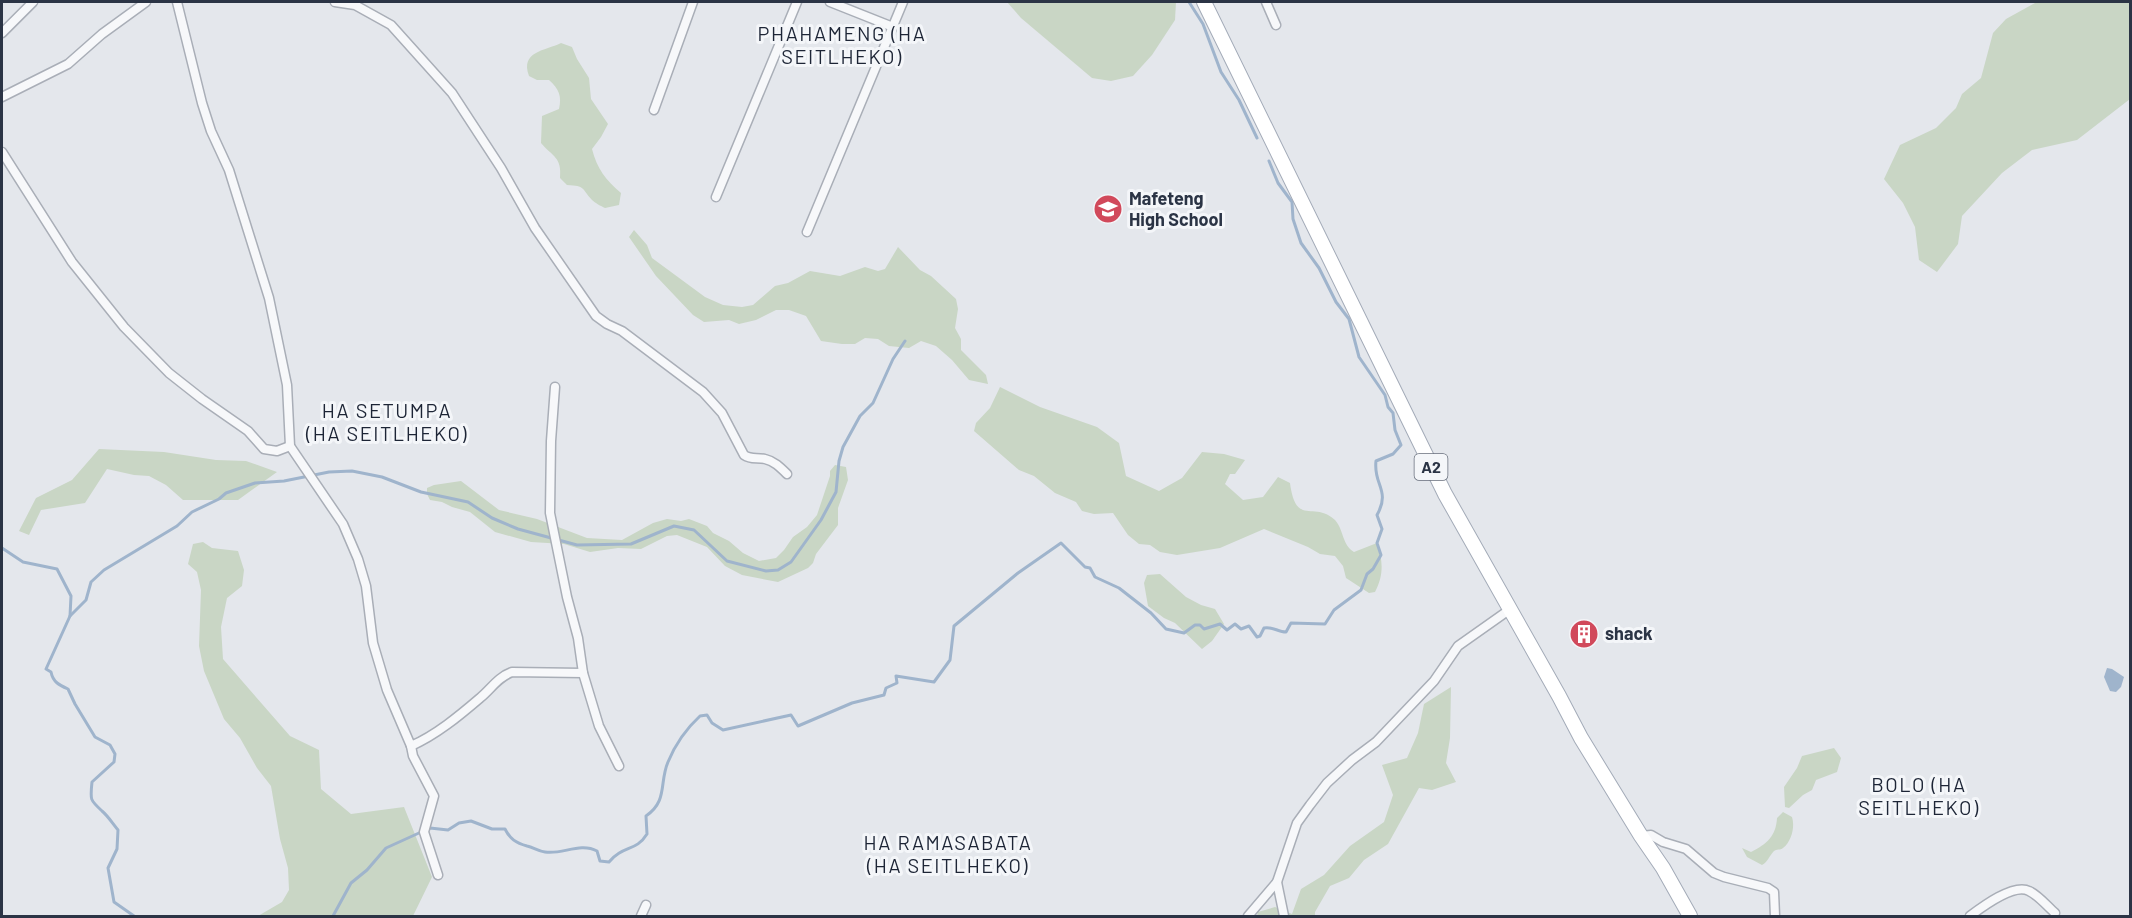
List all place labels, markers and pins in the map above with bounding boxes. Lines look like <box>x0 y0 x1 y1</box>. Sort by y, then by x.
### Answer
place label: Mafeteng High School <box>1129 187 1223 230</box>
school or university icon: Mafeteng High School <box>1092 193 1124 225</box>
building icon: shack <box>1568 618 1600 650</box>
place label: shack <box>1605 622 1653 644</box>

